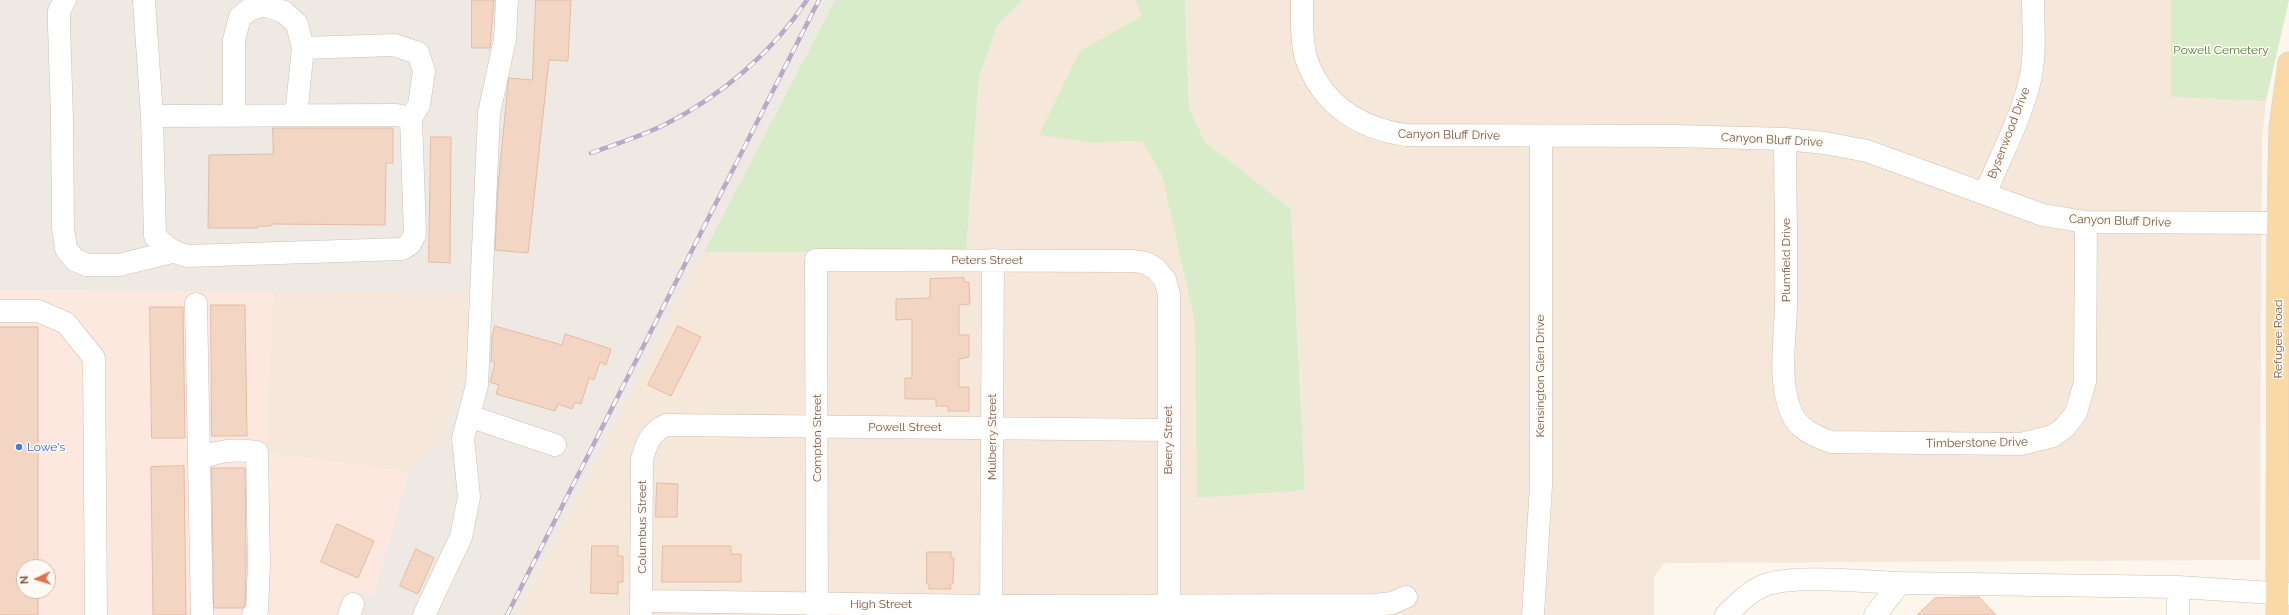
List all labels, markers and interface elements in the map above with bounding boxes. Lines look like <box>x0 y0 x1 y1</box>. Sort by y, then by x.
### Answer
park label: Powell Cemetery <box>2173 43 2269 57</box>
street label: Bysenwood Drive <box>1985 85 2033 181</box>
street label: Canyon Bluff Drive <box>1398 127 1500 143</box>
street label: Canyon Bluff Drive <box>1721 130 1823 150</box>
street label: Canyon Bluff Drive <box>2069 212 2171 230</box>
street label: Plumfield Drive <box>1779 218 1793 302</box>
street label: Peters Street <box>951 253 1023 267</box>
street label: Refugee Road <box>2271 299 2285 379</box>
street label: Kensington Glen Drive <box>1533 315 1547 437</box>
street label: Compton Street <box>810 394 824 482</box>
street label: Mulberry Street <box>985 394 999 480</box>
street label: Beery Street <box>1161 405 1175 475</box>
street label: Powell Street <box>868 420 942 434</box>
street label: Timberstone Drive <box>1926 435 2028 451</box>
place label: Lowe's <box>27 440 65 454</box>
marker: Lowe's <box>14 442 24 452</box>
street label: Columbus Street <box>635 480 649 574</box>
north arrow <box>16 559 56 599</box>
text: N <box>18 575 31 584</box>
street label: High Street <box>850 597 912 611</box>

